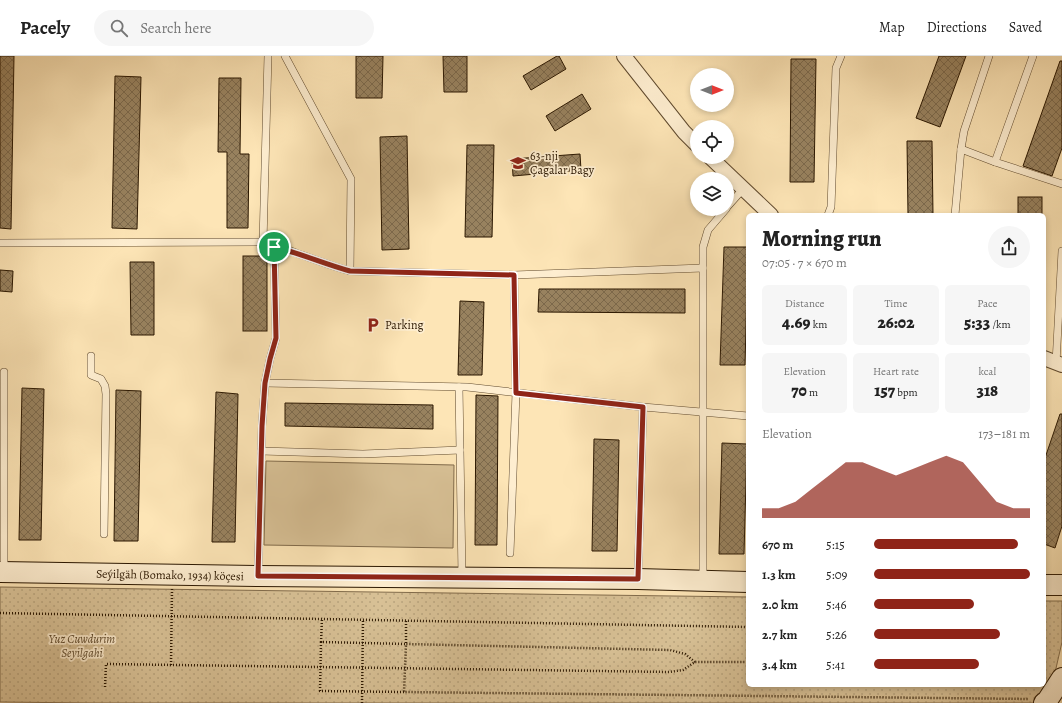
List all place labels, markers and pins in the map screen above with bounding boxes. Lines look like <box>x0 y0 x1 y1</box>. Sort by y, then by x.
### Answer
place label: 63-nji Çagalar Bagy <box>530 148 595 178</box>
school or university icon: 63-nji Çagalar Bagy <box>509 154 527 172</box>
pin <box>257 230 291 264</box>
parking icon: Parking <box>364 316 382 334</box>
place label: Parking <box>385 317 424 333</box>

